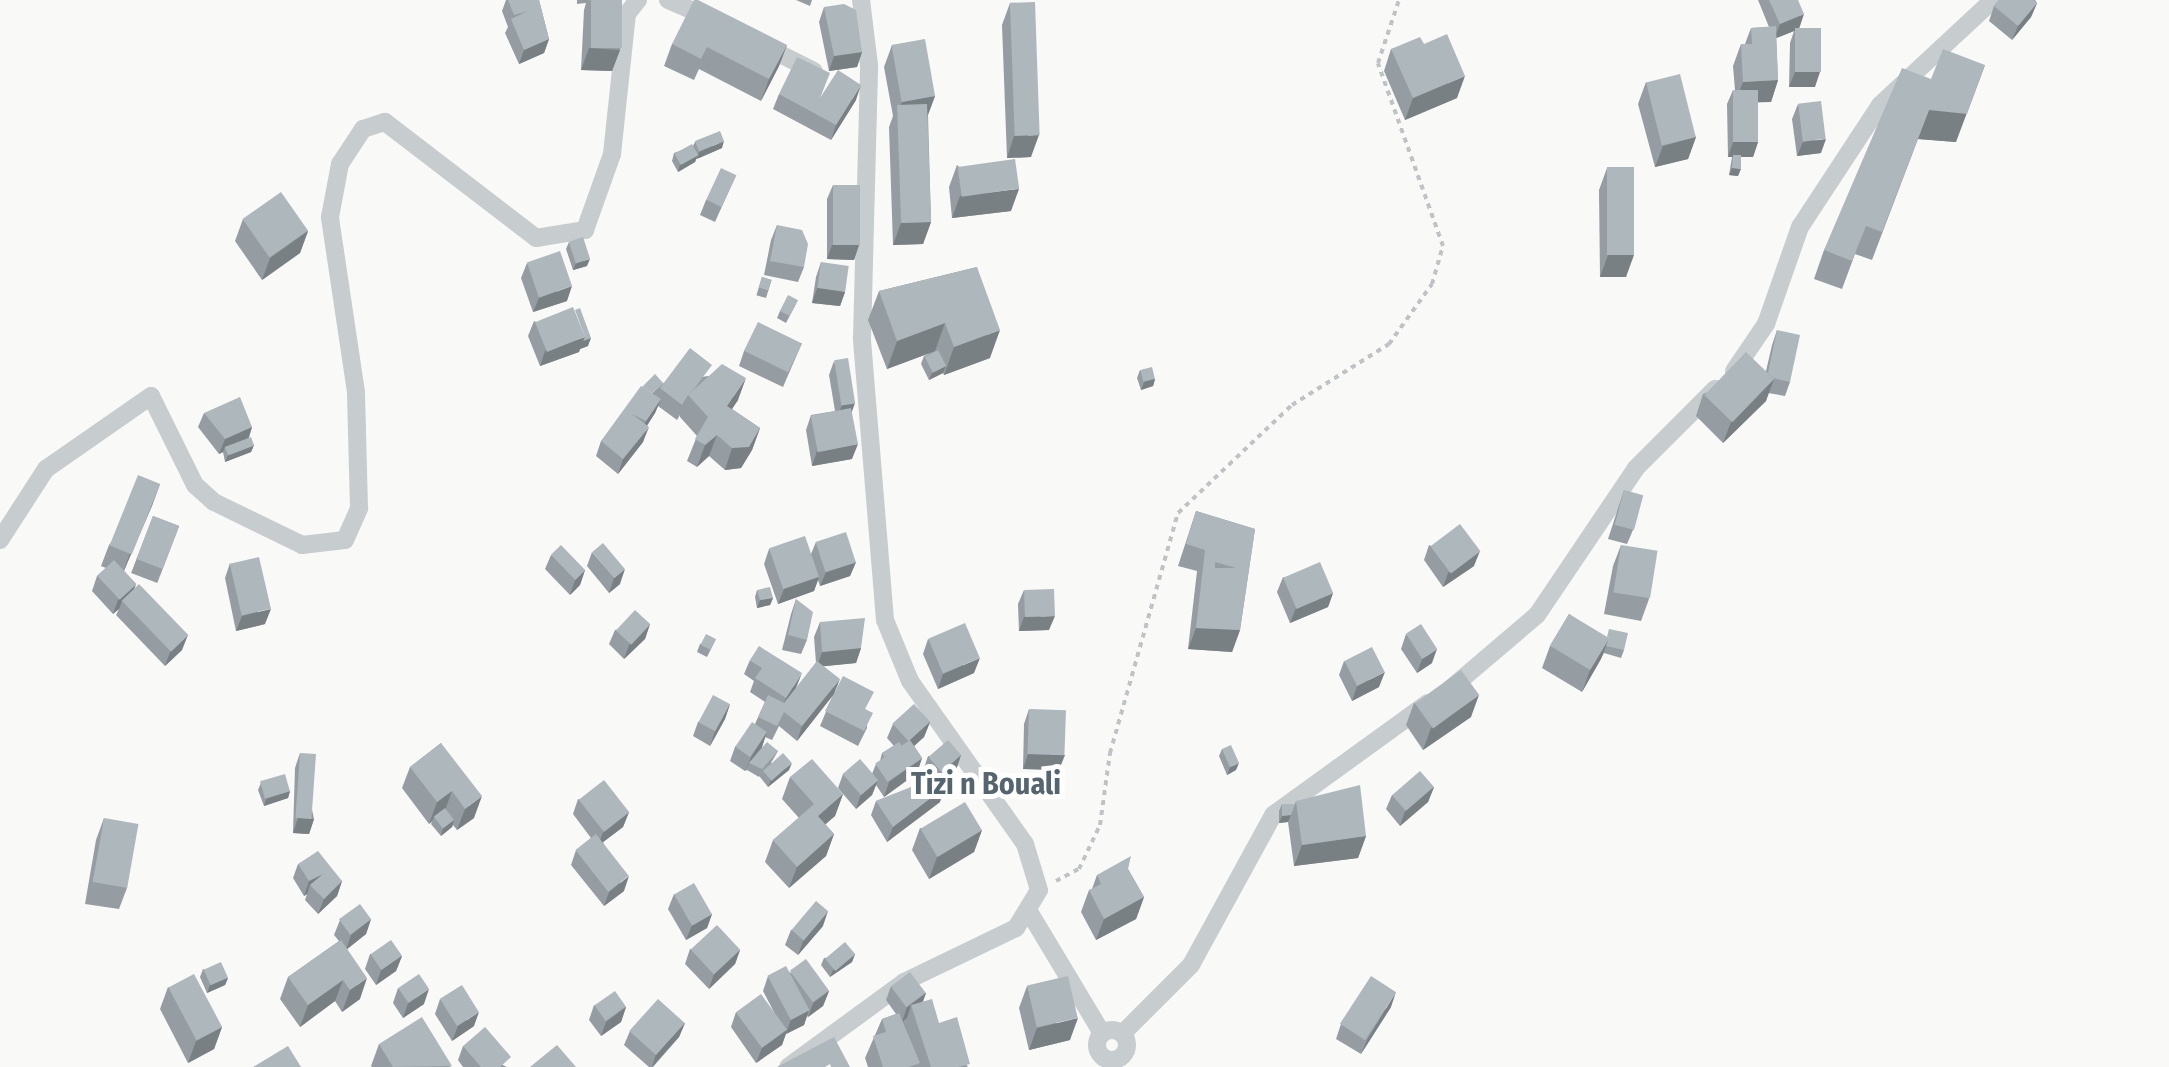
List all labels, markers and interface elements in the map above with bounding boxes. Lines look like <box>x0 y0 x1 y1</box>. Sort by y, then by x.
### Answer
district label: Tizi n Bouali <box>911 766 1061 802</box>

